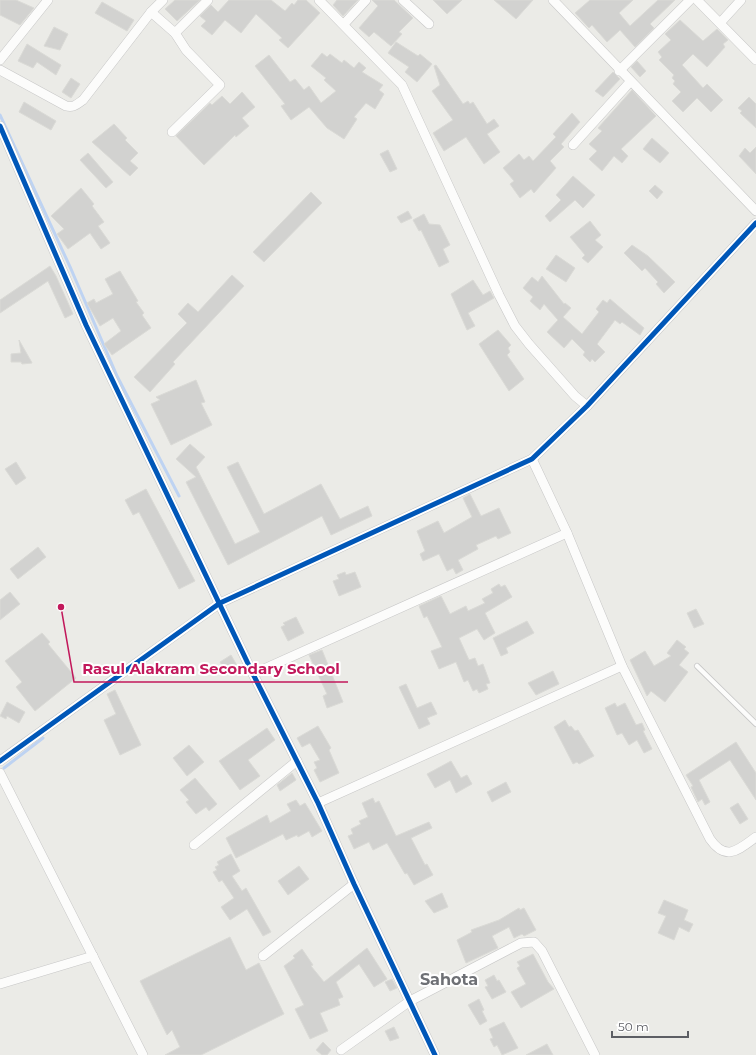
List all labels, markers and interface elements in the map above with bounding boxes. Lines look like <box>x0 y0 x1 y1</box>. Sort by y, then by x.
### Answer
callout: Rasul Alakram Secondary School <box>74 655 348 682</box>
text: Rasul Alakram Secondary School <box>82 659 340 678</box>
district label: Sahota <box>420 970 478 989</box>
scale bar <box>612 1013 688 1039</box>
text: 50 m <box>618 1019 649 1034</box>

